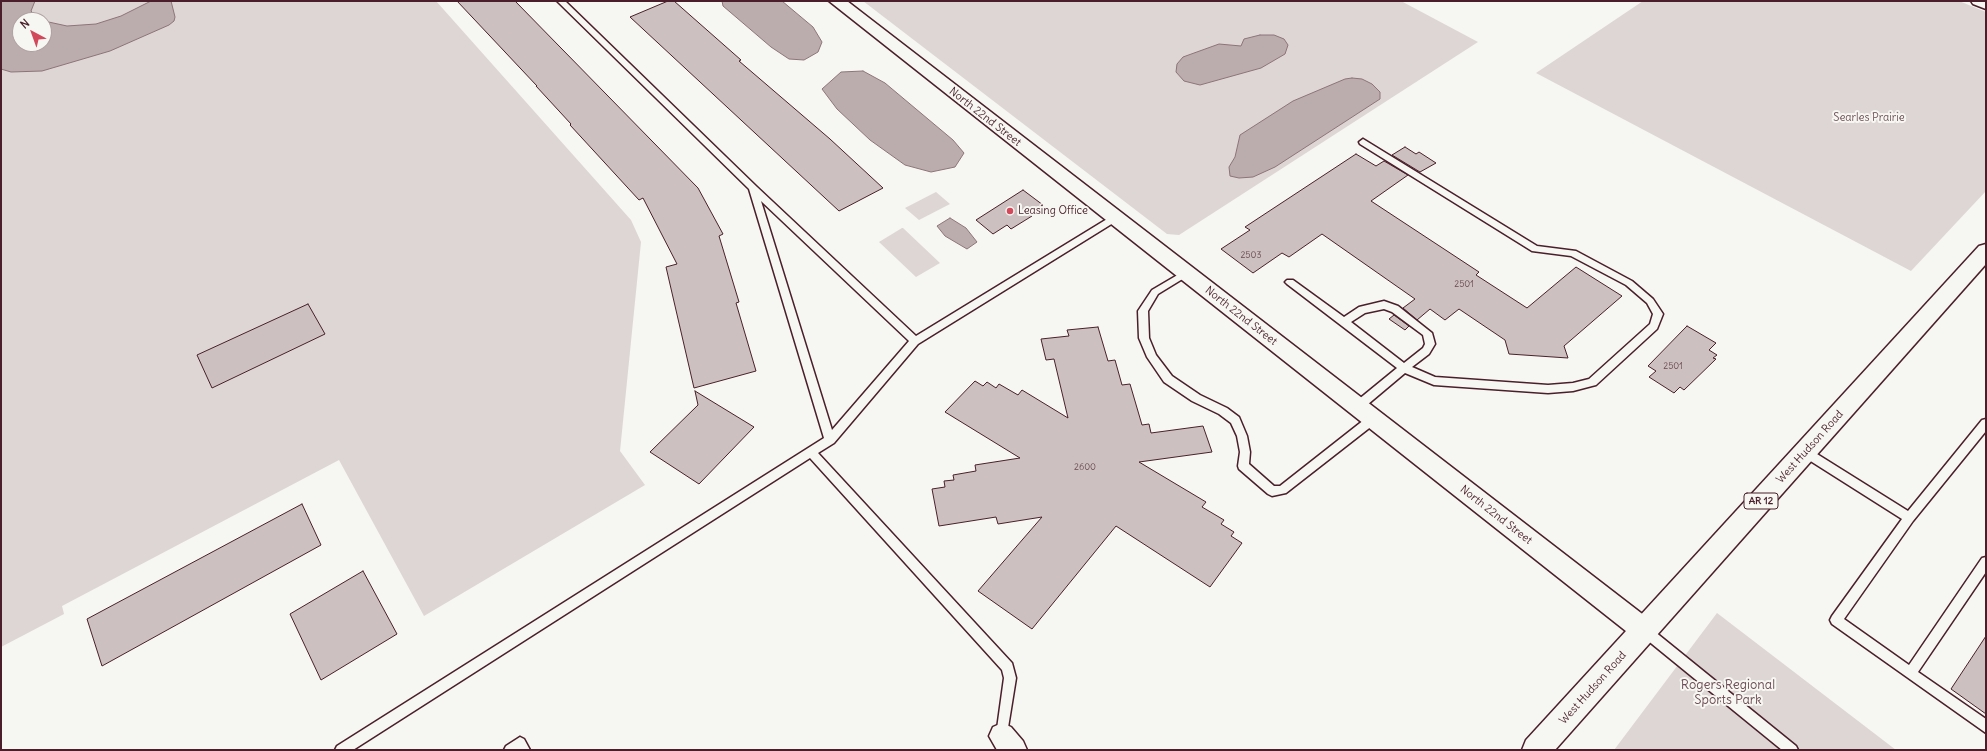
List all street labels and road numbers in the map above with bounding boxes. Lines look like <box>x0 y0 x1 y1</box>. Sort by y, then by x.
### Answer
street label: North 22nd Street <box>946 85 1024 149</box>
street label: North 22nd Street <box>1202 284 1280 348</box>
street label: West Hudson Road <box>1774 408 1846 486</box>
street label: North 22nd Street <box>1457 483 1535 547</box>
road number: AR 12 <box>1744 493 1778 509</box>
street label: West Hudson Road <box>1557 649 1629 727</box>

